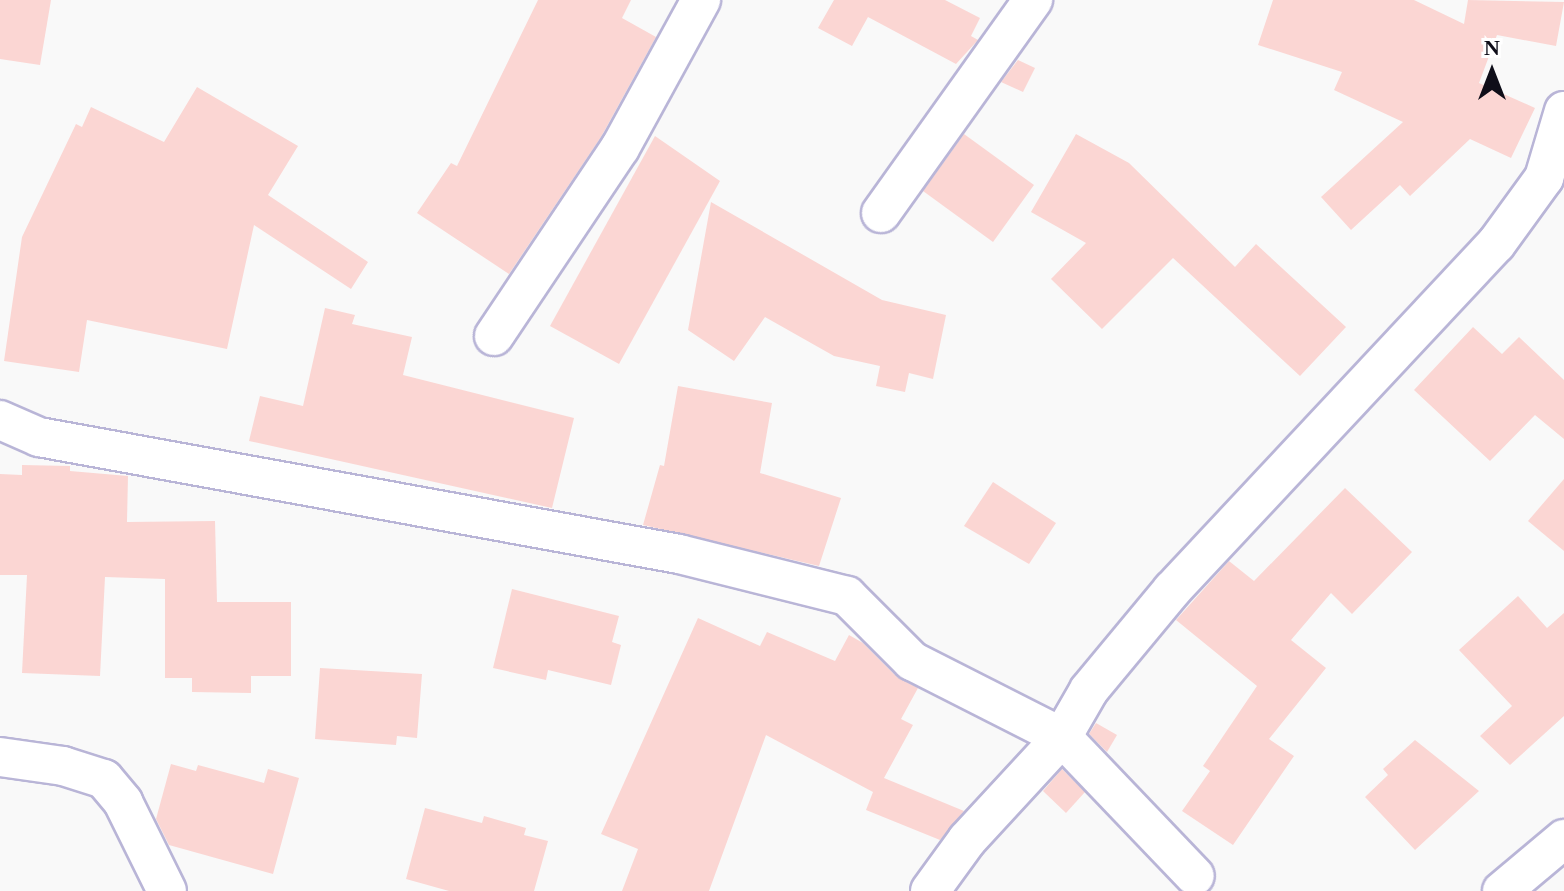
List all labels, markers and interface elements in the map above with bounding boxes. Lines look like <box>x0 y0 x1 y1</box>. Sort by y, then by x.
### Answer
north arrow <box>1452 32 1532 112</box>
text: N <box>1484 35 1500 60</box>

